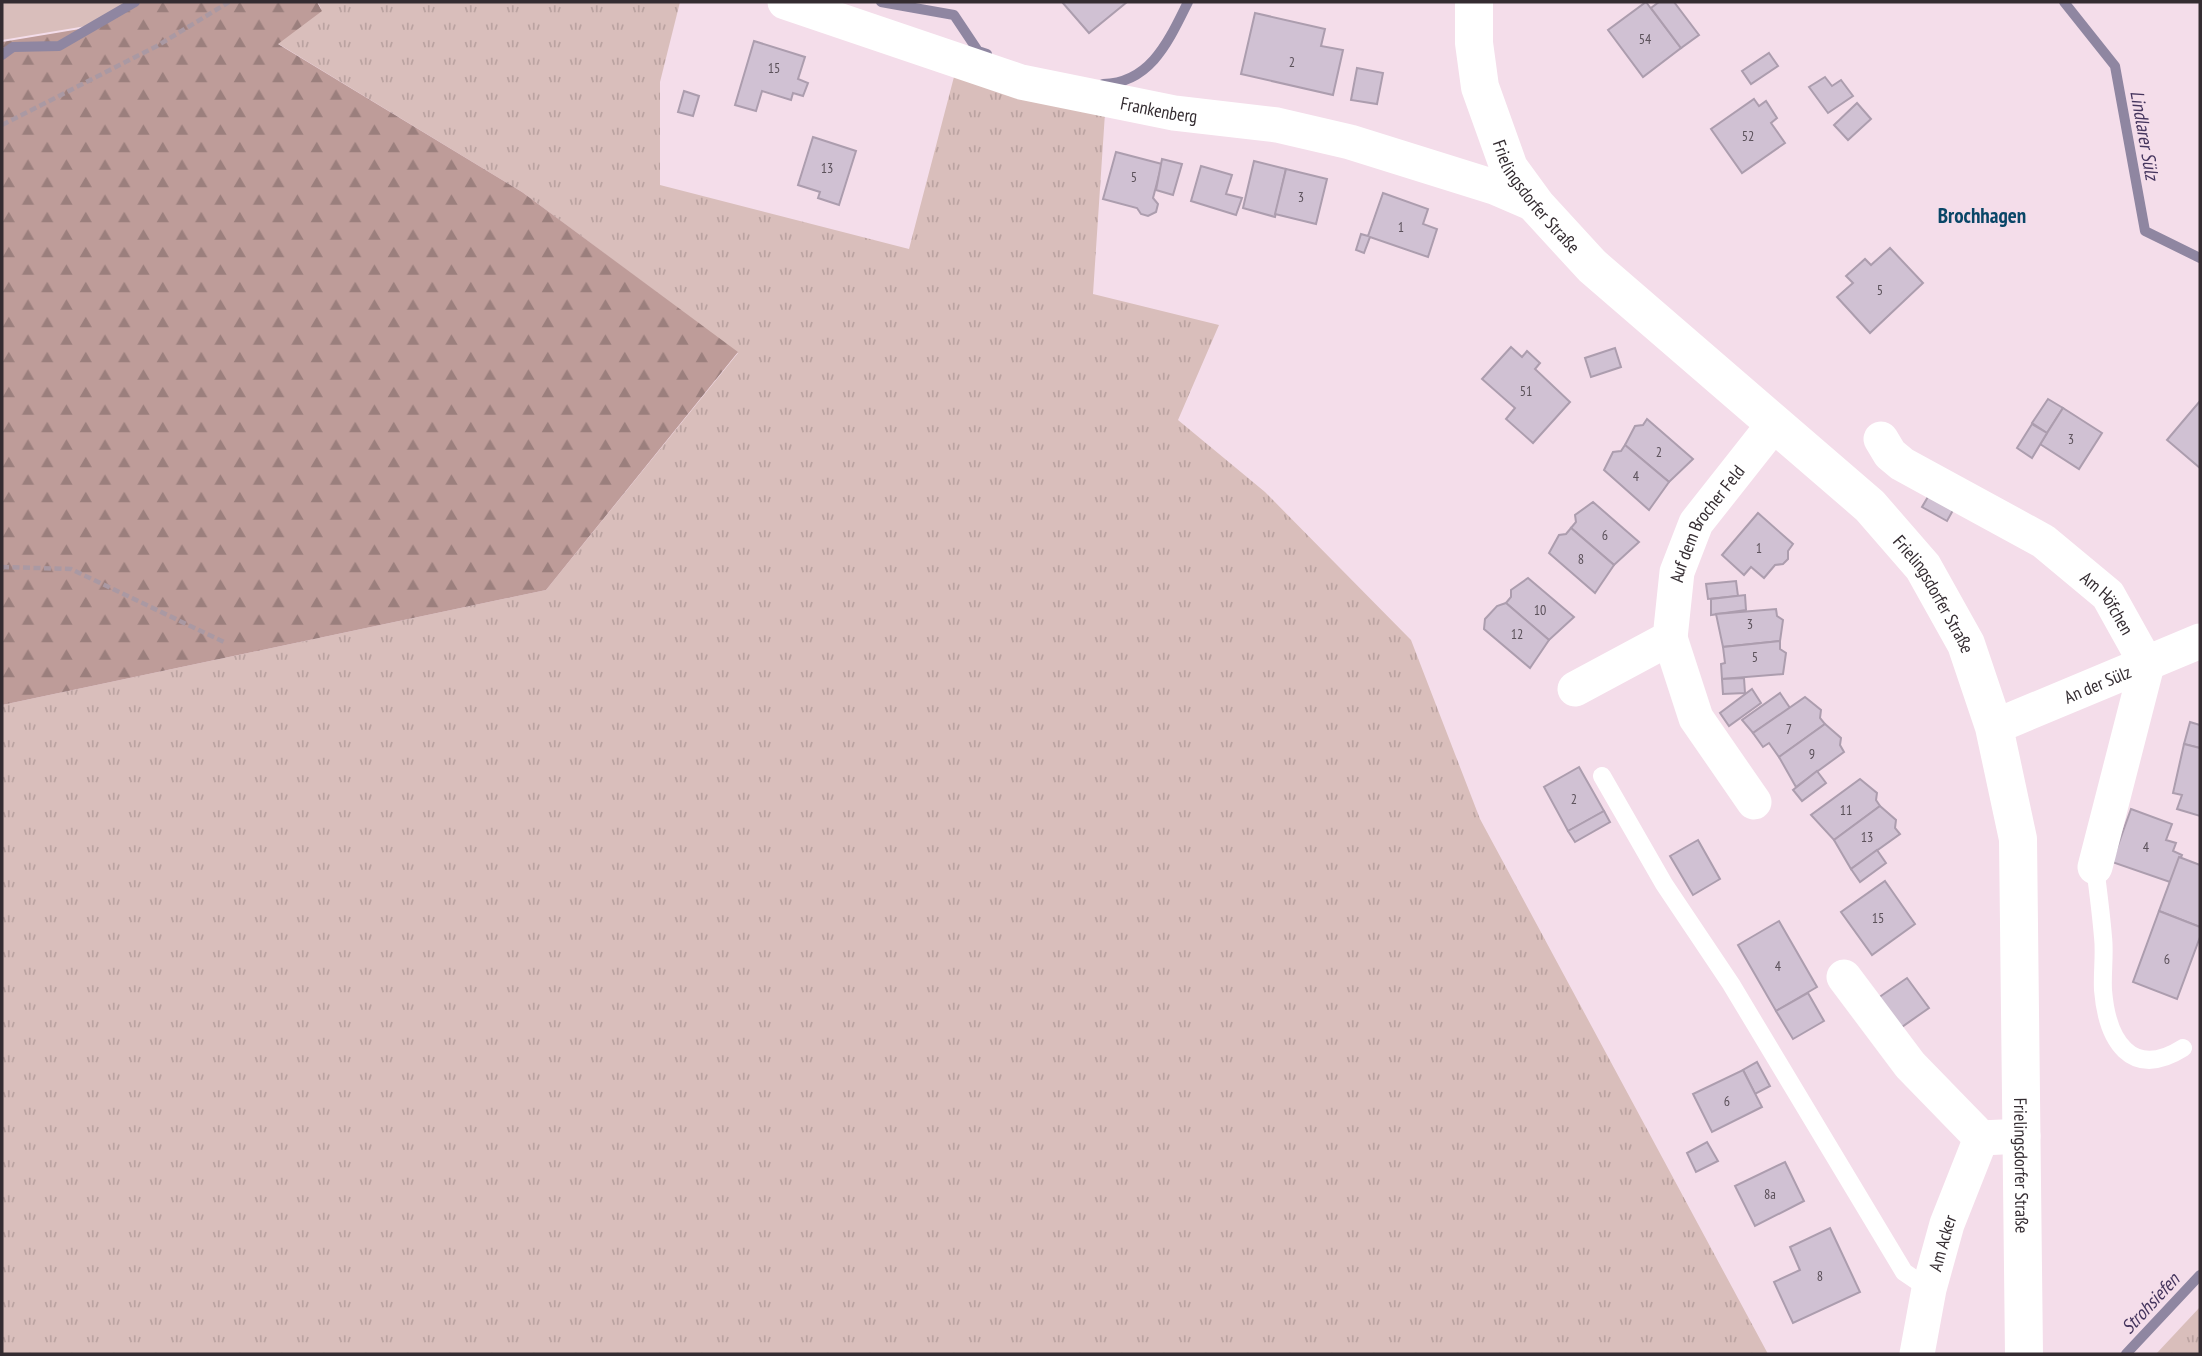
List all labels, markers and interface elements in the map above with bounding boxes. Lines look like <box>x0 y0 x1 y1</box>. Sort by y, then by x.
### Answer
house number: 54 <box>1639 30 1652 48</box>
house number: 2 <box>1289 53 1295 71</box>
house number: 15 <box>768 59 780 77</box>
water label: Lindlarer Sülz <box>2125 88 2165 184</box>
street label: Frankenberg <box>1119 91 1199 127</box>
house number: 52 <box>1742 127 1754 145</box>
street label: Frielingsdorfer Straße <box>1488 136 1586 257</box>
house number: 13 <box>821 159 833 177</box>
house number: 5 <box>1131 168 1137 186</box>
house number: 3 <box>1298 188 1304 206</box>
district label: Brochhagen <box>1938 202 2026 229</box>
house number: 1 <box>1398 218 1404 236</box>
house number: 5 <box>1877 281 1883 299</box>
house number: 51 <box>1520 382 1532 400</box>
house number: 3 <box>2068 430 2074 448</box>
house number: 2 <box>1656 443 1662 461</box>
street label: Auf dem Brocher Feld <box>1664 460 1749 583</box>
house number: 4 <box>1633 467 1640 485</box>
house number: 6 <box>1602 526 1608 544</box>
street label: Frielingsdorfer Straße <box>1889 530 1980 656</box>
house number: 1 <box>1756 539 1762 557</box>
house number: 8 <box>1578 550 1584 568</box>
street label: Am Höfchen <box>2076 566 2139 639</box>
house number: 10 <box>1534 601 1546 619</box>
house number: 3 <box>1747 615 1753 633</box>
house number: 12 <box>1511 625 1523 643</box>
house number: 5 <box>1752 648 1758 666</box>
street label: An der Sülz <box>2060 660 2134 708</box>
house number: 7 <box>1786 720 1792 738</box>
house number: 9 <box>1809 745 1815 763</box>
house number: 2 <box>1571 790 1577 808</box>
house number: 11 <box>1840 801 1852 819</box>
house number: 13 <box>1861 828 1873 846</box>
house number: 4 <box>2143 838 2150 856</box>
house number: 15 <box>1872 909 1884 927</box>
house number: 6 <box>2164 950 2170 968</box>
house number: 4 <box>1775 957 1782 975</box>
house number: 6 <box>1724 1092 1730 1110</box>
street label: Frielingsdorfer Straße <box>2010 1097 2034 1234</box>
house number: 8a <box>1764 1185 1776 1203</box>
street label: Am Acker <box>1923 1211 1961 1274</box>
water label: Strohsiefen <box>2116 1266 2185 1338</box>
house number: 8 <box>1817 1267 1823 1285</box>

